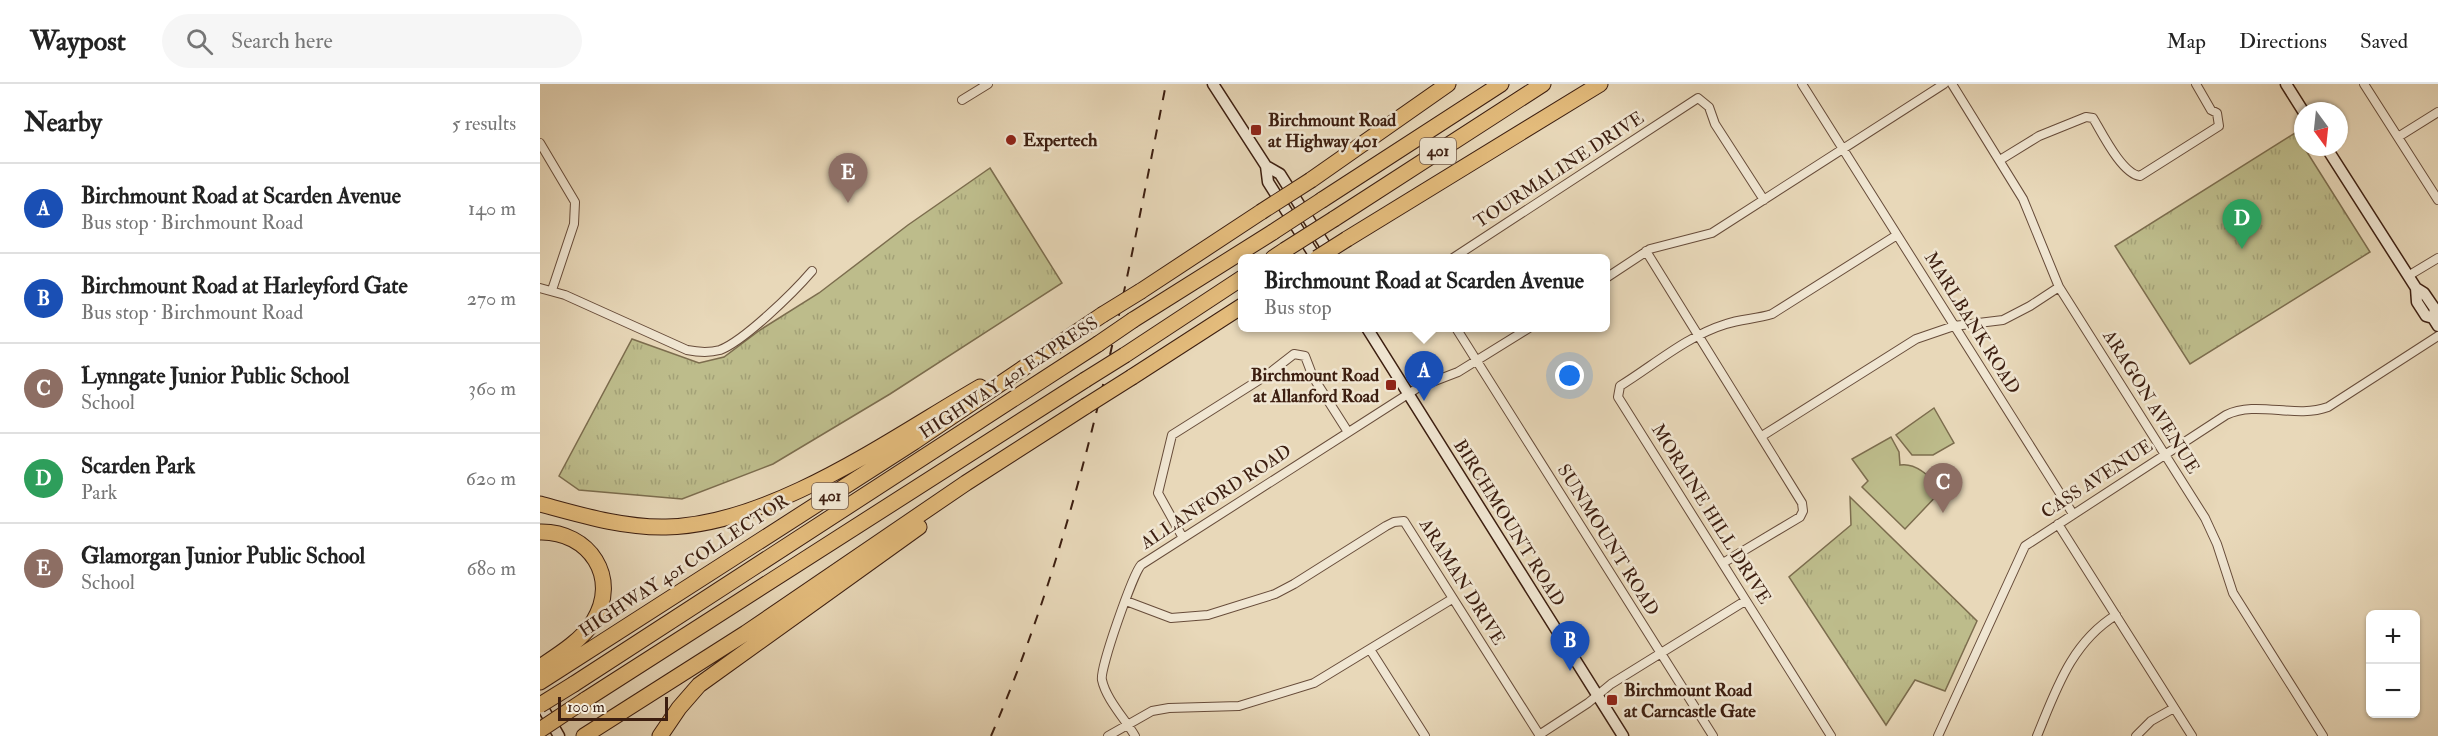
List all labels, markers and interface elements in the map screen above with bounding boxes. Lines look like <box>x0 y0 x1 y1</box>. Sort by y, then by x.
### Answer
search box <box>162 14 582 68</box>
text: Waypost <box>30 24 126 59</box>
icon: search <box>183 25 216 58</box>
text: Search here <box>231 27 333 55</box>
text: Map <box>2166 28 2206 55</box>
text: Directions <box>2239 28 2327 55</box>
text: Saved <box>2360 28 2408 55</box>
north arrow <box>2294 102 2348 156</box>
street label: TOURMALINE DRIVE <box>1470 106 1648 234</box>
text: Nearby <box>24 107 102 139</box>
place label: Birchmount Road at Highway 401 <box>1268 109 1396 153</box>
text: 5 results <box>452 111 516 136</box>
marker: Birchmount Road at Highway 401 <box>1249 123 1263 137</box>
place label: Expertech <box>1023 129 1098 152</box>
marker: Expertech <box>1004 133 1018 147</box>
road number: 401 <box>1420 138 1456 164</box>
pin: E <box>828 154 868 203</box>
text: Birchmount Road at Scarden Avenue <box>81 182 401 210</box>
text: A <box>37 196 50 221</box>
text: 140 m <box>468 196 516 221</box>
pin: D <box>2222 200 2262 249</box>
text: Bus stop · Birchmount Road <box>81 210 303 235</box>
street label: MARLBANK ROAD <box>1919 248 2025 398</box>
popup <box>1238 254 1610 332</box>
text: Birchmount Road at Scarden Avenue <box>1264 267 1584 295</box>
text: Birchmount Road at Harleyford Gate <box>81 272 408 300</box>
text: B <box>37 286 50 311</box>
text: 270 m <box>467 286 516 311</box>
text: Bus stop <box>1264 295 1332 320</box>
text: Bus stop · Birchmount Road <box>81 300 303 325</box>
street label: HIGHWAY 401 EXPRESS <box>915 312 1103 444</box>
street label: ARAGON AVENUE <box>2097 325 2205 478</box>
pin: A <box>1404 352 1444 401</box>
your location <box>1555 361 1584 390</box>
text: Lynngate Junior Public School <box>81 362 350 390</box>
place label: Birchmount Road at Allanford Road <box>1251 364 1379 408</box>
text: C <box>36 376 51 401</box>
text: 360 m <box>468 376 516 401</box>
marker: Birchmount Road at Allanford Road <box>1384 378 1398 392</box>
text: School <box>81 390 135 415</box>
street label: MORAINE HILL DRIVE <box>1646 420 1776 608</box>
street label: CASS AVENUE <box>2037 434 2157 524</box>
street label: BIRCHMOUNT ROAD <box>1448 435 1570 611</box>
street label: ALLANFORD ROAD <box>1135 440 1296 555</box>
text: Scarden Park <box>81 452 195 480</box>
street label: SUNMOUNT ROAD <box>1552 460 1664 620</box>
pin: C <box>1924 464 1962 513</box>
text: D <box>35 466 52 491</box>
text: 620 m <box>466 466 516 491</box>
text: Park <box>81 480 117 505</box>
road number: 401 <box>812 483 848 509</box>
street label: HIGHWAY 401 COLLECTOR <box>575 489 794 643</box>
street label: ARAMAN DRIVE <box>1413 514 1510 650</box>
text: Glamorgan Junior Public School <box>81 542 365 570</box>
text: E <box>36 556 51 581</box>
text: 680 m <box>467 556 516 581</box>
text: School <box>81 570 135 595</box>
map controls <box>2366 610 2420 718</box>
button: + <box>2366 610 2420 664</box>
pin: B <box>1550 622 1590 671</box>
button: − <box>2366 664 2420 718</box>
place label: Birchmount Road at Carncastle Gate <box>1624 679 1756 723</box>
marker: Birchmount Road at Carncastle Gate <box>1605 693 1619 707</box>
scale bar <box>558 694 668 722</box>
text: 100 m <box>567 697 605 717</box>

